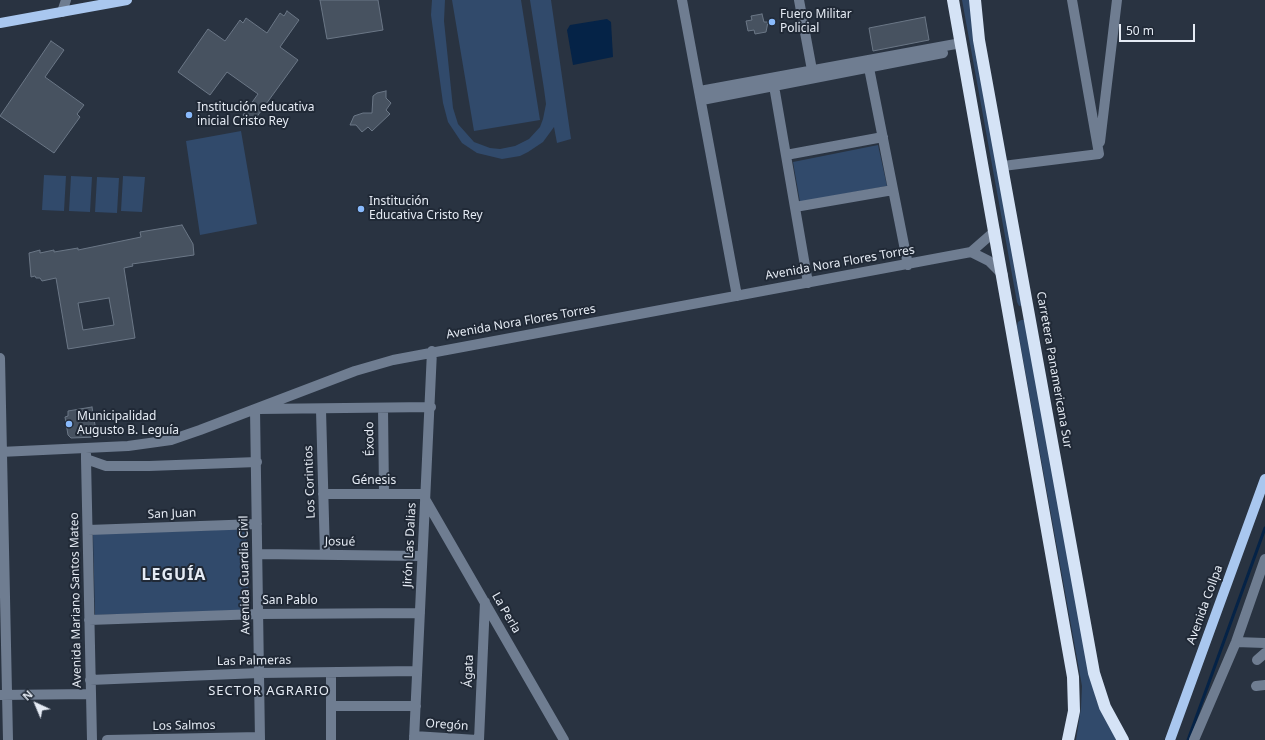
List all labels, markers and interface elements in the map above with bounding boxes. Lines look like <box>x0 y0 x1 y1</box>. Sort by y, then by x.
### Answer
place label: Fuero Militar Policial <box>780 8 852 36</box>
scale bar <box>1121 16 1197 42</box>
marker: Fuero Militar Policial <box>767 17 777 27</box>
text: 50 m <box>1126 22 1154 39</box>
place label: Institución educativa inicial Cristo Rey <box>197 101 314 129</box>
marker: Institución educativa inicial Cristo Rey <box>184 110 194 120</box>
place label: Institución Educativa Cristo Rey <box>369 195 483 223</box>
marker: Institución Educativa Cristo Rey <box>356 204 366 214</box>
street label: Avenida Nora Flores Torres <box>764 243 916 283</box>
street label: Carretera Panamericana Sur <box>1033 290 1075 450</box>
street label: Avenida Nora Flores Torres <box>445 302 597 342</box>
place label: Municipalidad Augusto B. Leguía <box>77 410 179 438</box>
marker: Municipalidad Augusto B. Leguía <box>64 419 74 429</box>
street label: Éxodo <box>362 422 378 456</box>
street label: Los Corintios <box>302 445 318 519</box>
street label: Génesis <box>352 474 396 488</box>
street label: Jirón Las Dalias <box>401 502 419 588</box>
street label: San Juan <box>147 506 197 522</box>
street label: Avenida Mariano Santos Mateo <box>67 512 85 688</box>
street label: Avenida Guardia Civil <box>237 515 253 635</box>
street label: Josué <box>325 535 355 549</box>
street label: Avenida Collpa <box>1184 563 1226 647</box>
district label: LEGUÍA <box>142 565 206 585</box>
street label: La Perla <box>489 590 523 636</box>
street label: San Pablo <box>262 594 318 608</box>
street label: Las Palmeras <box>217 653 291 669</box>
street label: Ágata <box>461 654 477 688</box>
district label: SECTOR AGRARIO <box>208 683 330 699</box>
north arrow <box>16 684 56 724</box>
text: N <box>19 687 36 704</box>
street label: Oregón <box>425 716 469 734</box>
street label: Los Salmos <box>152 718 216 734</box>

